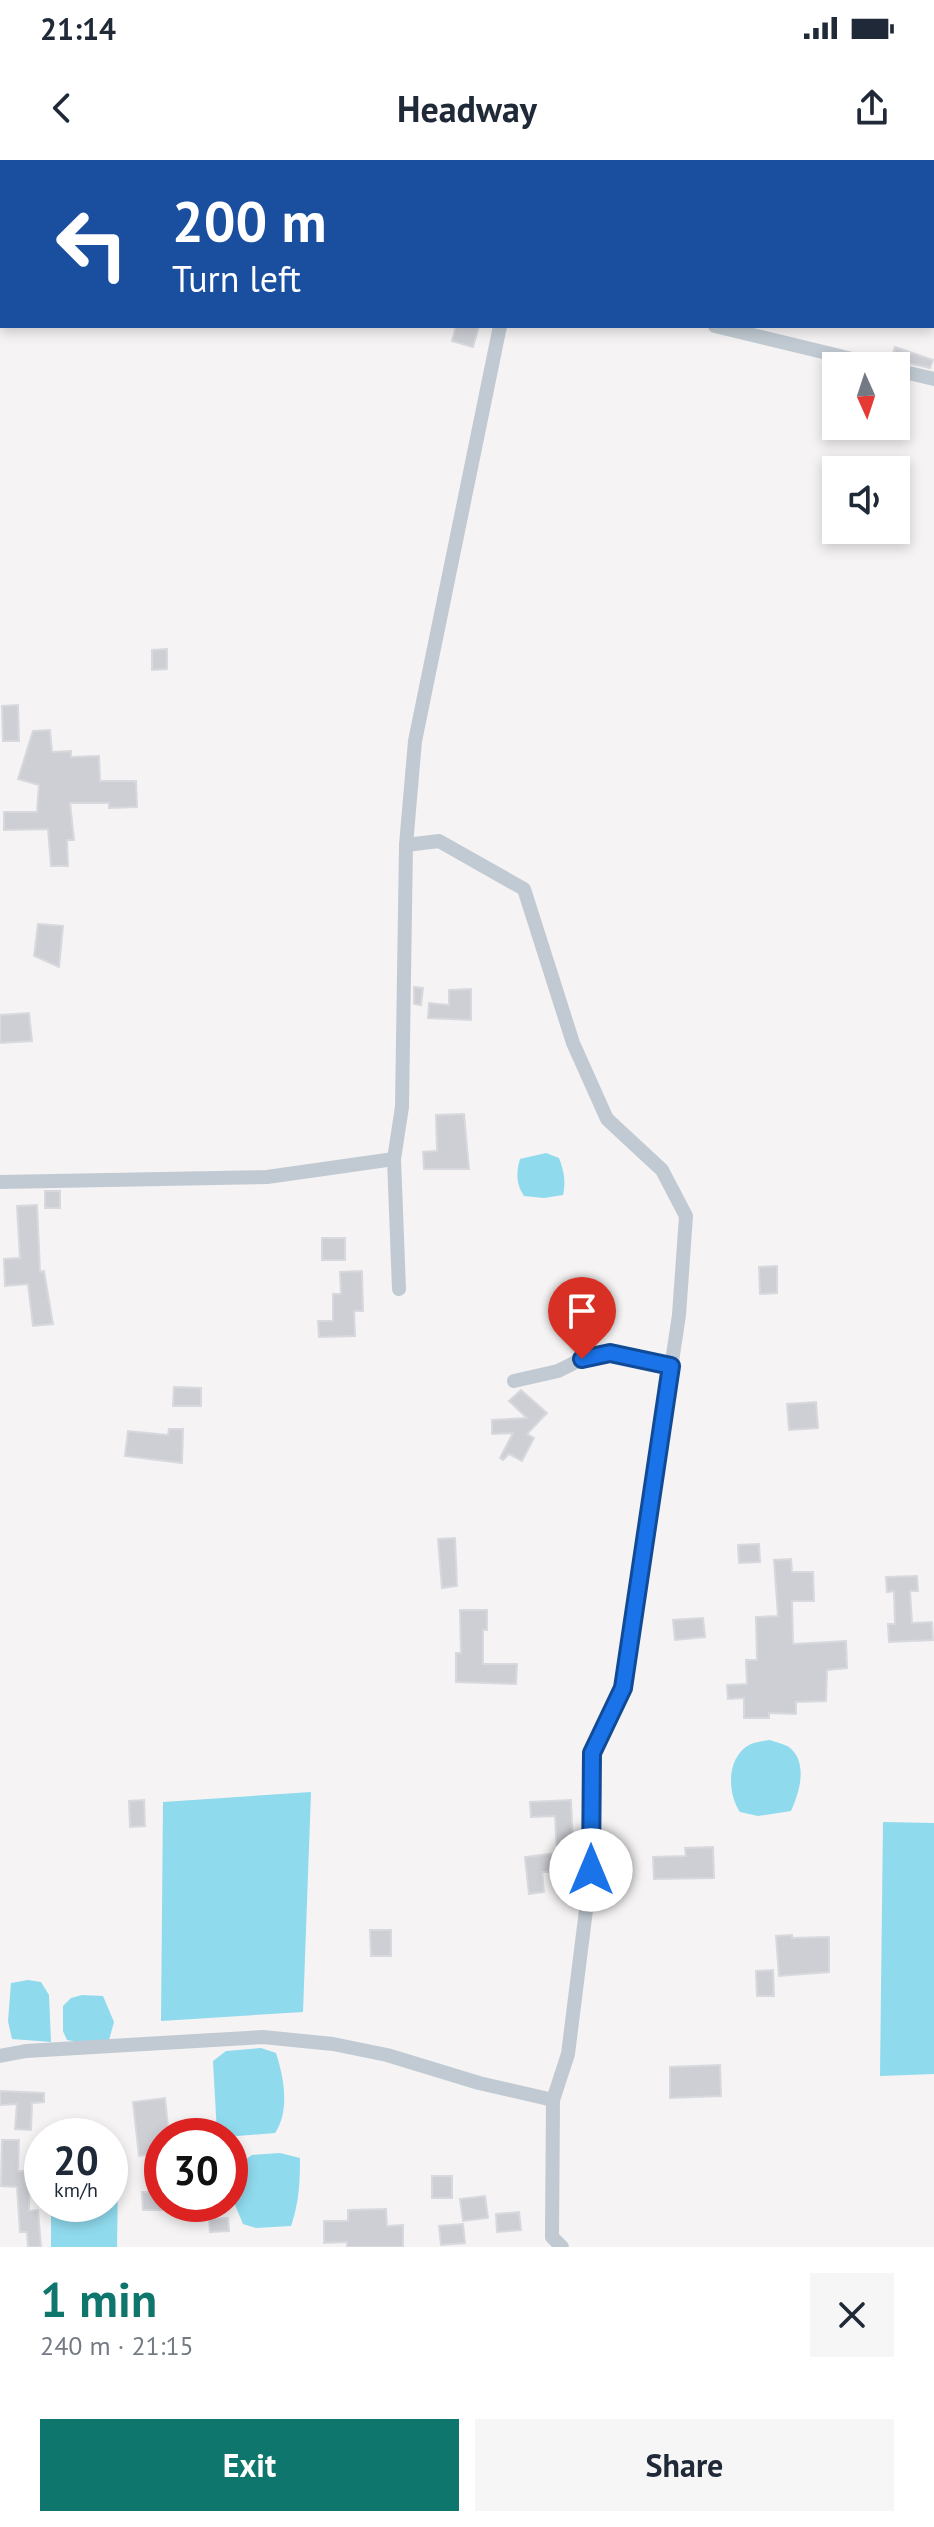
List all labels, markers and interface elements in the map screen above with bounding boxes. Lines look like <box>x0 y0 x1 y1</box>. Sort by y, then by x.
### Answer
text: 21:14 <box>40 9 116 48</box>
text: Headway <box>397 85 537 132</box>
icon: back <box>40 86 84 130</box>
icon: share <box>850 86 894 130</box>
text: 200 m <box>172 185 327 257</box>
icon: left <box>40 192 144 296</box>
text: Turn left <box>172 255 301 302</box>
north arrow <box>822 352 910 440</box>
map controls <box>822 352 910 544</box>
button: sound <box>822 456 910 544</box>
pin <box>548 1277 616 1359</box>
icon: arrive <box>560 1289 604 1333</box>
position arrow <box>549 1828 633 1912</box>
speed limit sign: 30 <box>144 2118 248 2222</box>
text: 20 <box>53 2134 99 2186</box>
text: km/h <box>54 2177 98 2203</box>
text: 1 min <box>40 2268 157 2330</box>
button: close <box>810 2273 894 2357</box>
text: 240 m · 21:15 <box>40 2329 194 2362</box>
button: Exit <box>40 2419 459 2511</box>
button: Share <box>475 2419 894 2511</box>

